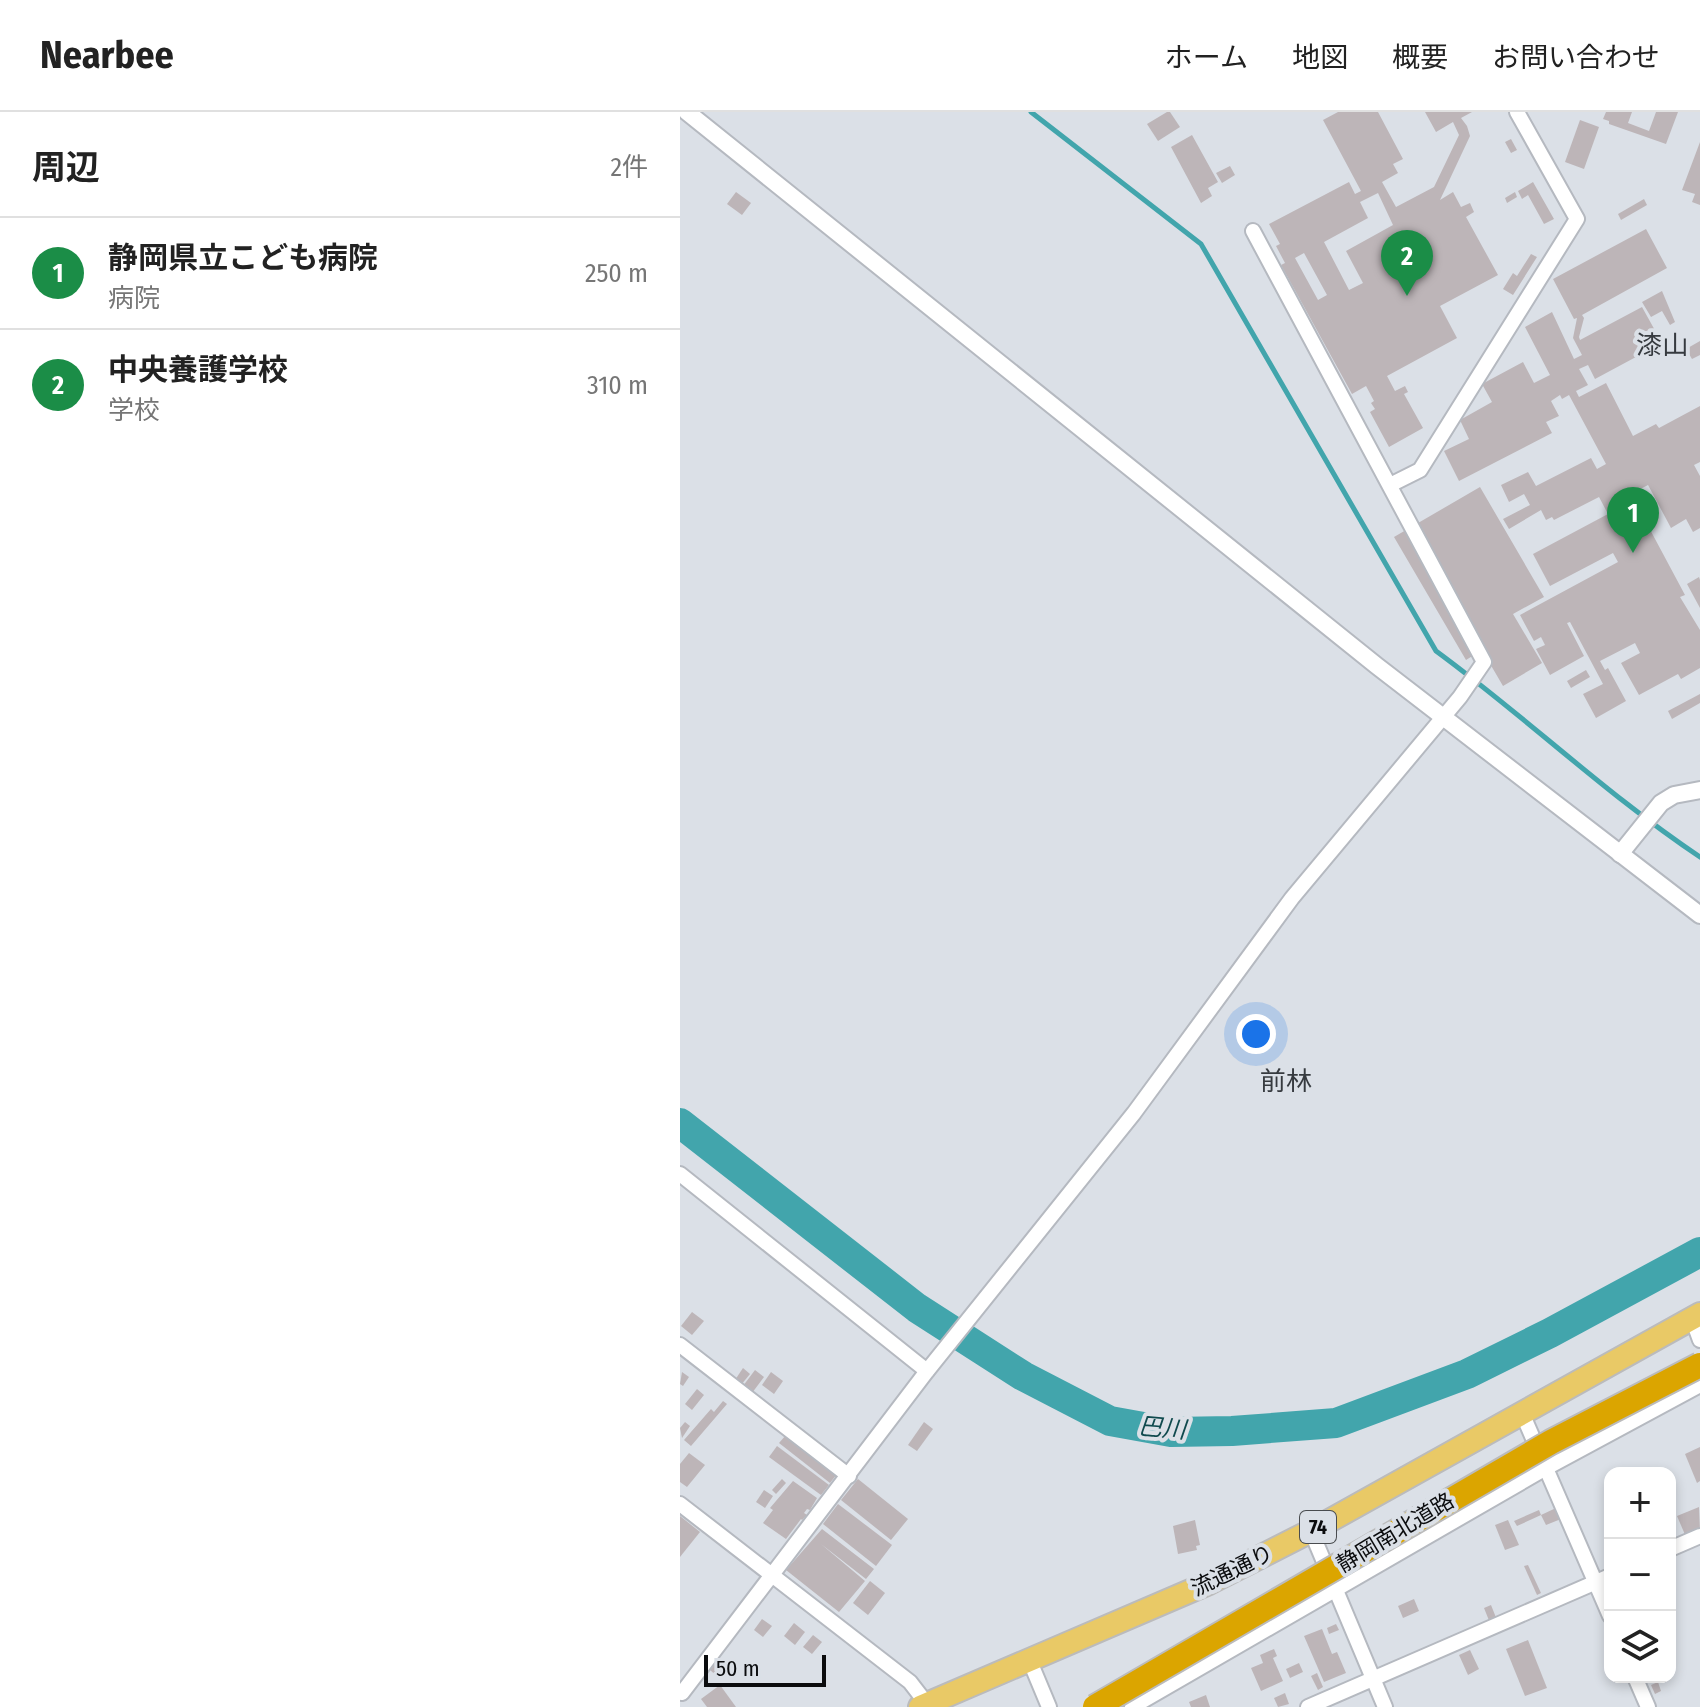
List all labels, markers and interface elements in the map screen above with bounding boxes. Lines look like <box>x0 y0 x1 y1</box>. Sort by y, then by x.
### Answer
text: Nearbee <box>40 32 174 78</box>
text: ホーム <box>1165 41 1248 74</box>
text: 地図 <box>1292 41 1348 74</box>
text: 概要 <box>1392 41 1448 74</box>
text: お問い合わせ <box>1492 41 1660 74</box>
text: 周辺 <box>32 147 100 188</box>
text: 2件 <box>611 152 648 183</box>
pin: 2 <box>1381 230 1433 296</box>
text: 静岡県立こども病院 <box>108 240 378 276</box>
text: 1 <box>53 258 64 289</box>
text: 250 m <box>585 258 648 289</box>
text: 病院 <box>108 283 160 314</box>
district label: 漆山 <box>1636 330 1688 361</box>
text: 中央養護学校 <box>108 352 288 388</box>
text: 2 <box>52 370 64 401</box>
text: 310 m <box>587 370 648 401</box>
text: 学校 <box>108 395 160 426</box>
pin: 1 <box>1607 487 1659 553</box>
your location <box>1236 1014 1276 1054</box>
district label: 前林 <box>1260 1066 1312 1097</box>
water label: 巴川 <box>1137 1412 1190 1444</box>
map controls <box>1604 1467 1676 1683</box>
button: + <box>1604 1467 1676 1539</box>
street label: 静岡南北道路 <box>1332 1487 1459 1578</box>
road number: 74 <box>1300 1511 1336 1543</box>
street label: 流通通り <box>1187 1539 1278 1602</box>
button: − <box>1604 1539 1676 1611</box>
button: layers <box>1604 1611 1676 1683</box>
scale bar <box>704 1651 826 1687</box>
text: 50 m <box>716 1655 760 1682</box>

